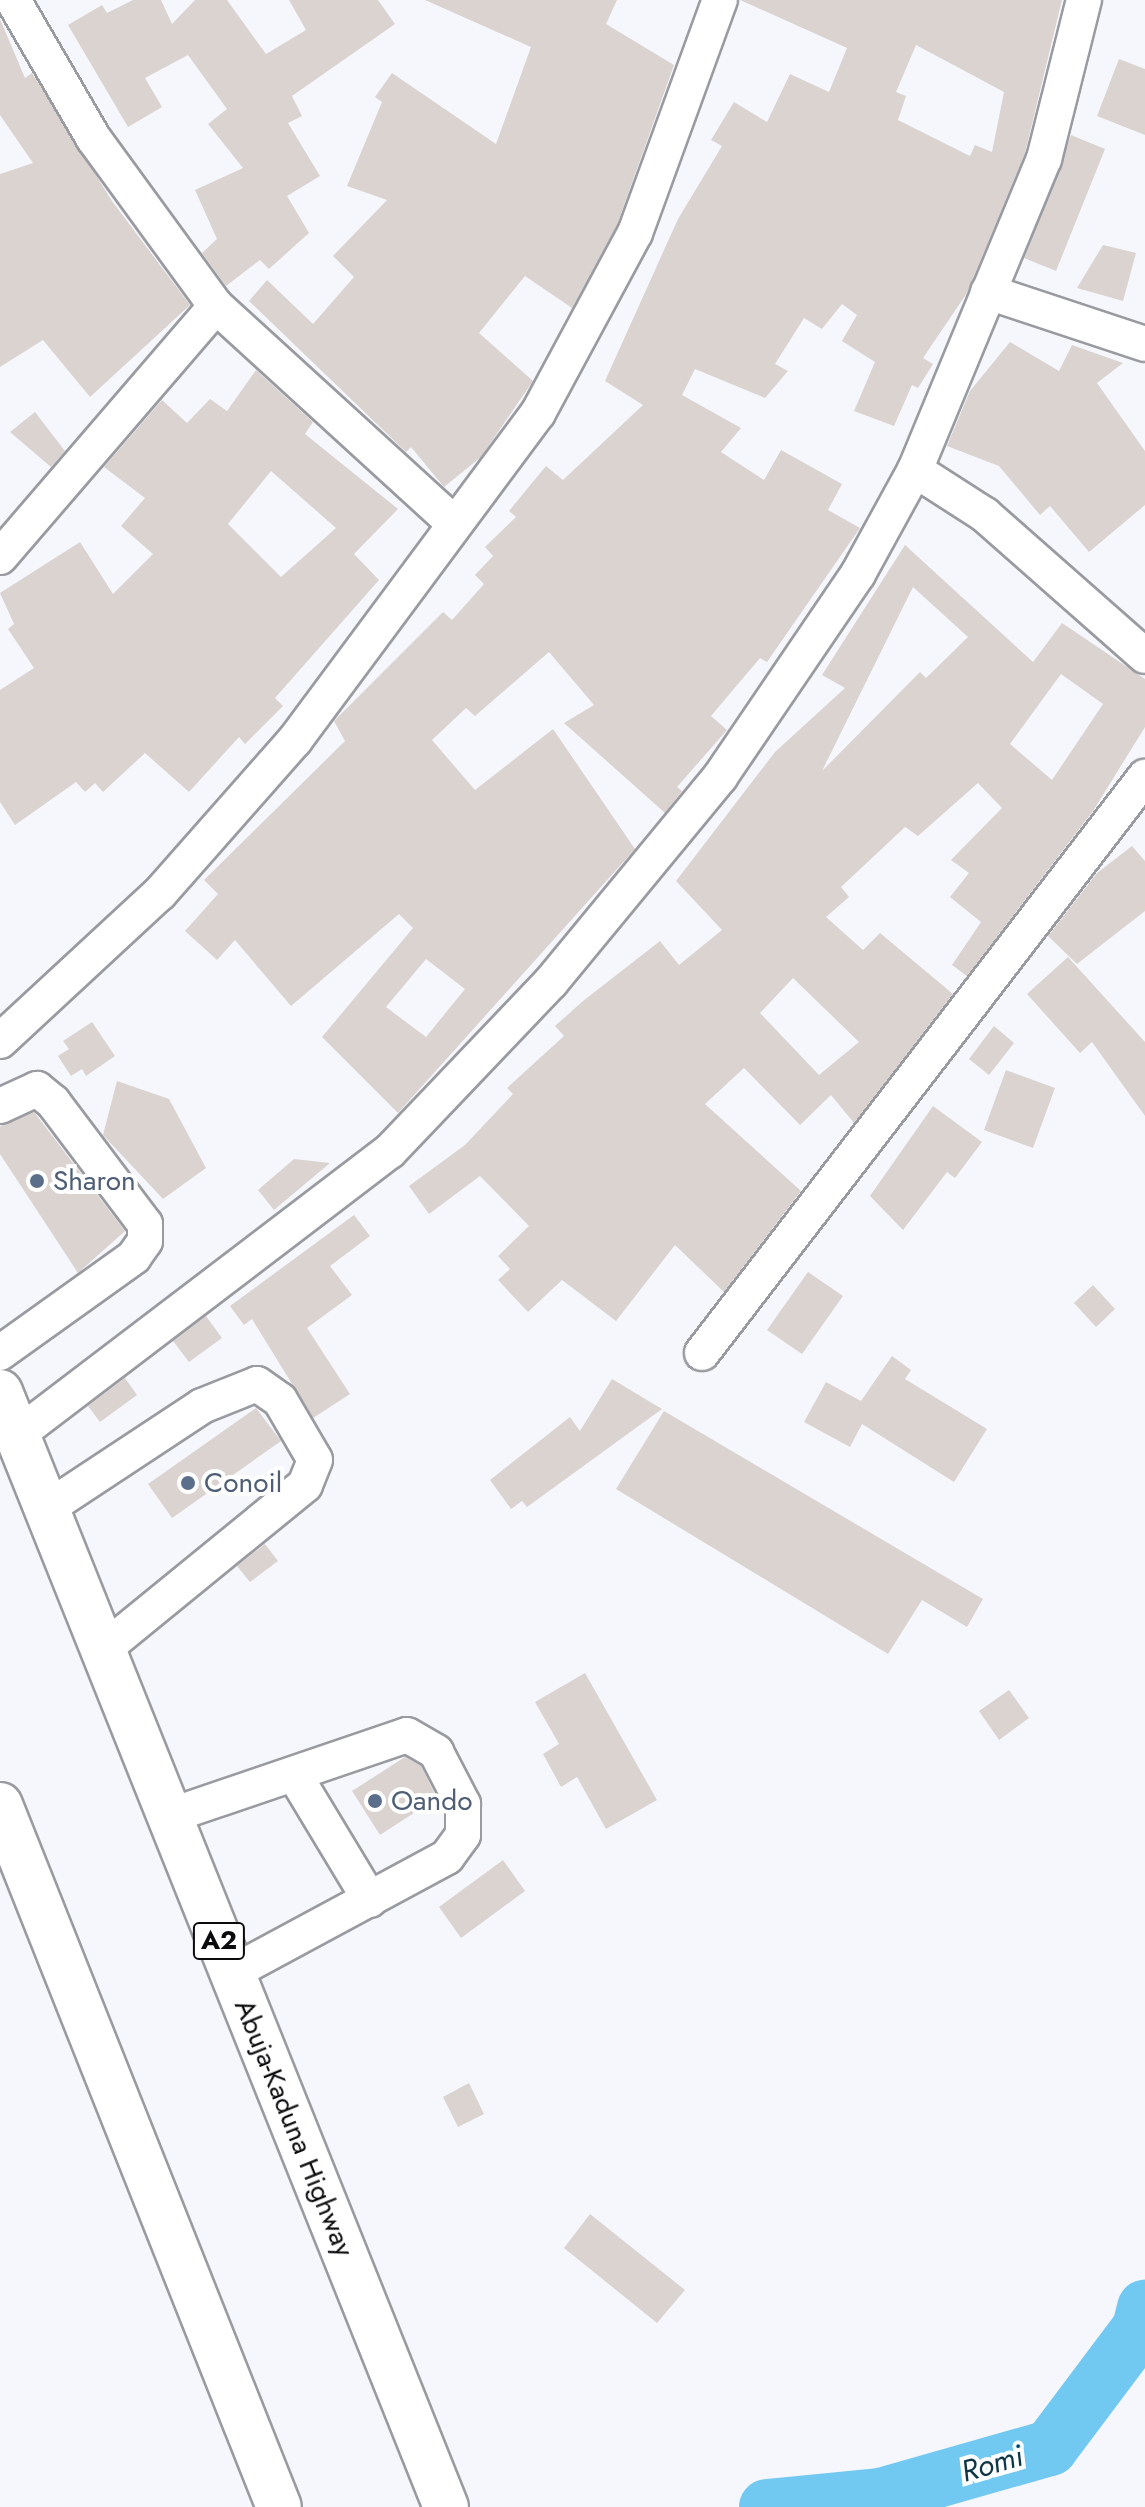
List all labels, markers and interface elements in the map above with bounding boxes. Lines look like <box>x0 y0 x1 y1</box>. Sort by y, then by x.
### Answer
place label: Sharon <box>53 1164 136 1198</box>
marker: Sharon <box>28 1172 46 1190</box>
place label: Conoil <box>204 1466 282 1500</box>
marker: Conoil <box>179 1474 197 1492</box>
place label: Oando <box>391 1784 473 1818</box>
marker: Oando <box>366 1792 384 1810</box>
road number: A2 <box>191 1919 247 1963</box>
street label: Abuja-Kaduna Highway <box>227 1994 361 2262</box>
water label: Romi <box>957 2438 1027 2490</box>

